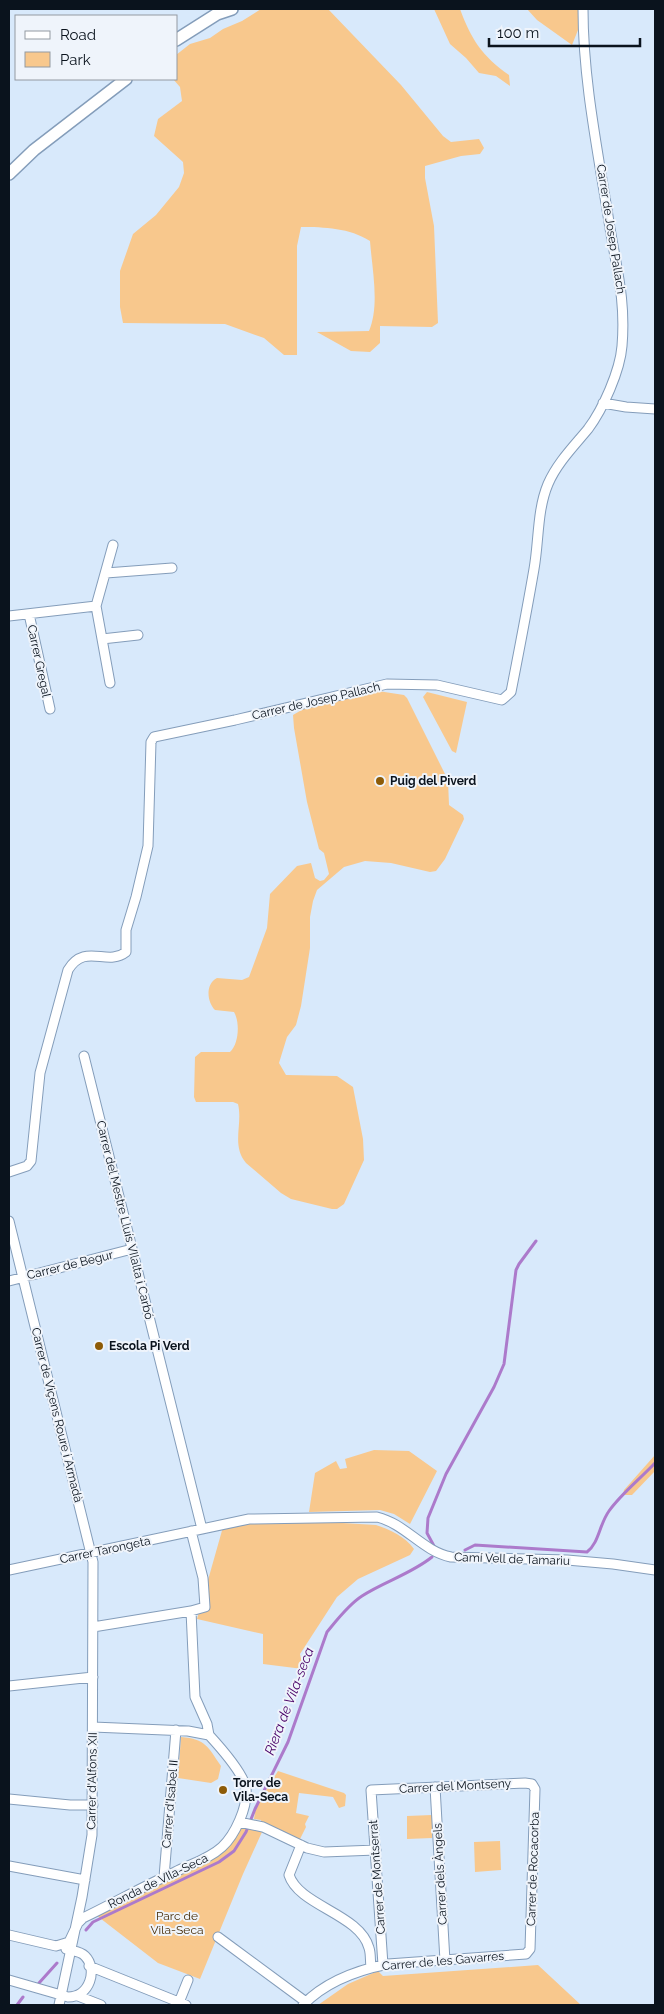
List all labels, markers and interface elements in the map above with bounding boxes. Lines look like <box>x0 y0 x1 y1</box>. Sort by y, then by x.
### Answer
legend <box>15 15 178 80</box>
scale bar <box>489 15 640 47</box>
text: 100 m <box>497 24 539 42</box>
text: Road <box>60 26 96 44</box>
text: Park <box>60 51 91 69</box>
street label: Carrer de Josep Pallach <box>594 163 628 295</box>
street label: Carrer Gregal <box>24 623 54 699</box>
street label: Carrer de Josep Pallach <box>251 679 381 723</box>
place label: Puig del Piverd <box>390 774 476 788</box>
marker: Puig del Piverd <box>374 775 386 787</box>
street label: Carrer del Mestre Lluís VIlalta i Carbó <box>93 1119 157 1321</box>
street label: Carrer de Begur <box>25 1247 115 1282</box>
street label: Carrer de Viçens Roure i Armadà <box>28 1326 86 1504</box>
place label: Escola Pi Verd <box>109 1339 190 1353</box>
marker: Escola Pi Verd <box>93 1340 105 1352</box>
street label: Carrer Tarongeta <box>58 1534 152 1566</box>
street label: Camí Vell de Tamariu <box>454 1550 570 1568</box>
water label: Riera de Vila-seca <box>261 1645 317 1757</box>
street label: Carrer d'Alfons XII <box>84 1732 100 1830</box>
street label: Carrer d'Isabel II <box>159 1759 181 1849</box>
place label: Torre de Vila-Seca <box>233 1776 288 1804</box>
street label: Carrer del Montseny <box>399 1776 512 1796</box>
marker: Torre de Vila-Seca <box>217 1784 229 1796</box>
street label: Carrer de Rocacorba <box>524 1812 542 1926</box>
street label: Carrer de Montserrat <box>366 1819 388 1935</box>
street label: Carrer dels Àngels <box>430 1823 450 1925</box>
street label: Ronda de VIla-Seca <box>106 1851 210 1911</box>
park label: Parc de Vila-Seca <box>150 1909 204 1937</box>
street label: Carrer de les Gavarres <box>381 1949 505 1973</box>

